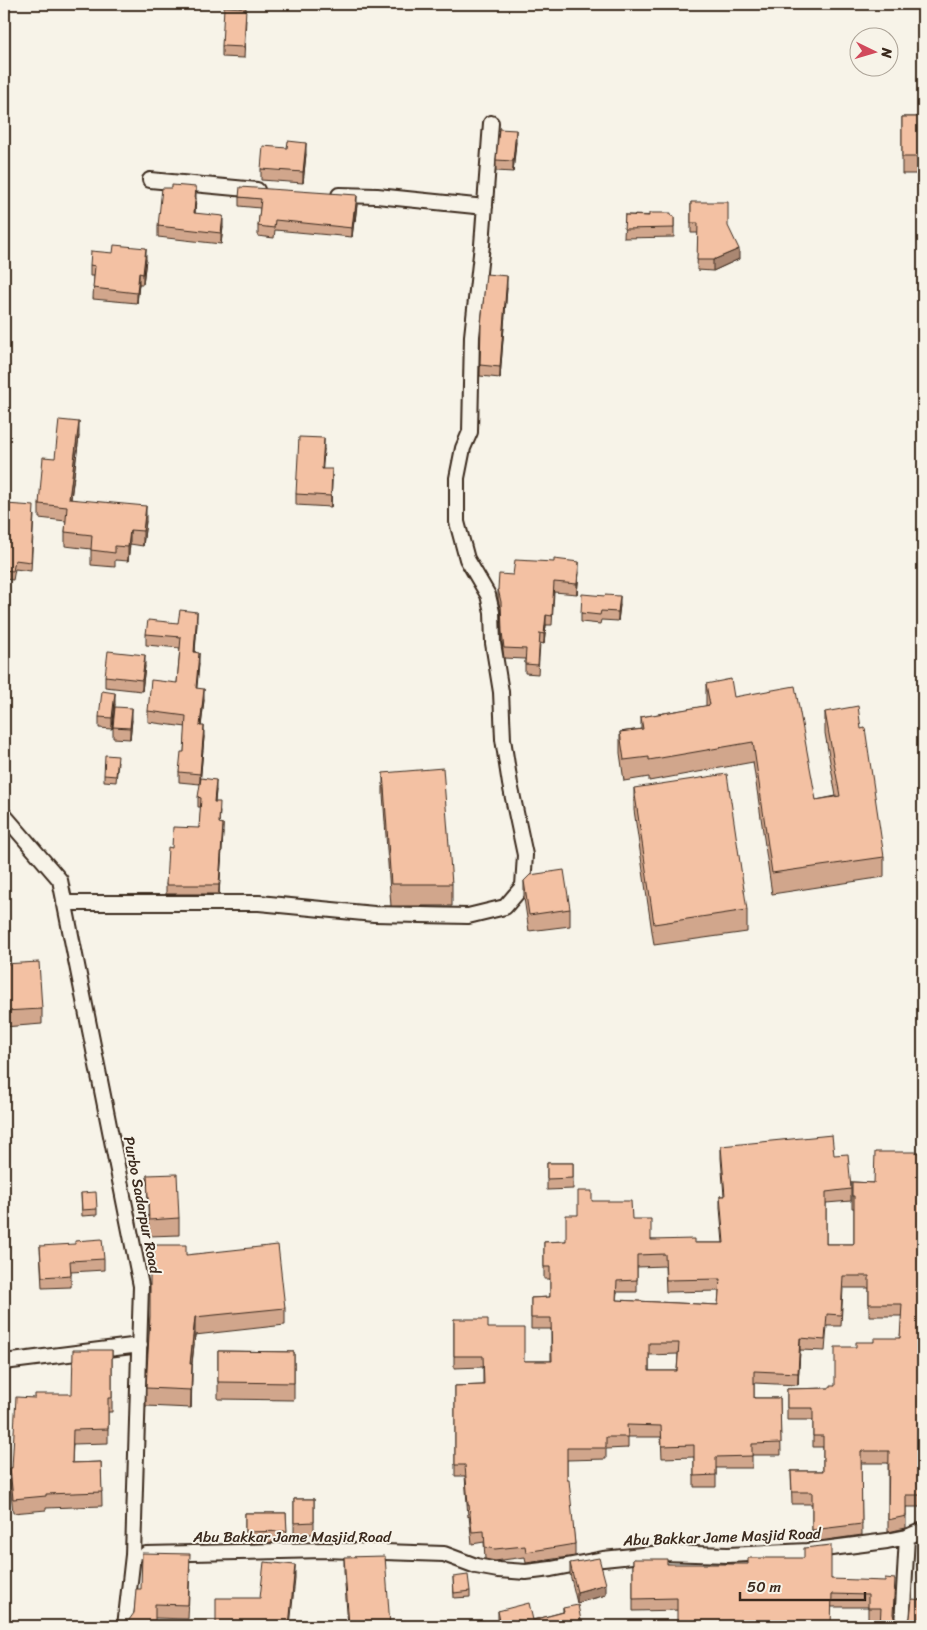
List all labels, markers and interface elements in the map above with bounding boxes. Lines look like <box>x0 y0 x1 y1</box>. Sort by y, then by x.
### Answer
north arrow <box>850 28 900 78</box>
text: N <box>874 46 899 59</box>
street label: Purbo Sadarpur Road <box>116 1134 168 1277</box>
street label: Abu Bakkar Jame Masjid Road <box>622 1521 822 1553</box>
street label: Abu Bakkar Jame Masjid Road <box>192 1524 392 1550</box>
scale bar <box>740 1570 864 1602</box>
text: 50 m <box>747 1574 782 1600</box>

